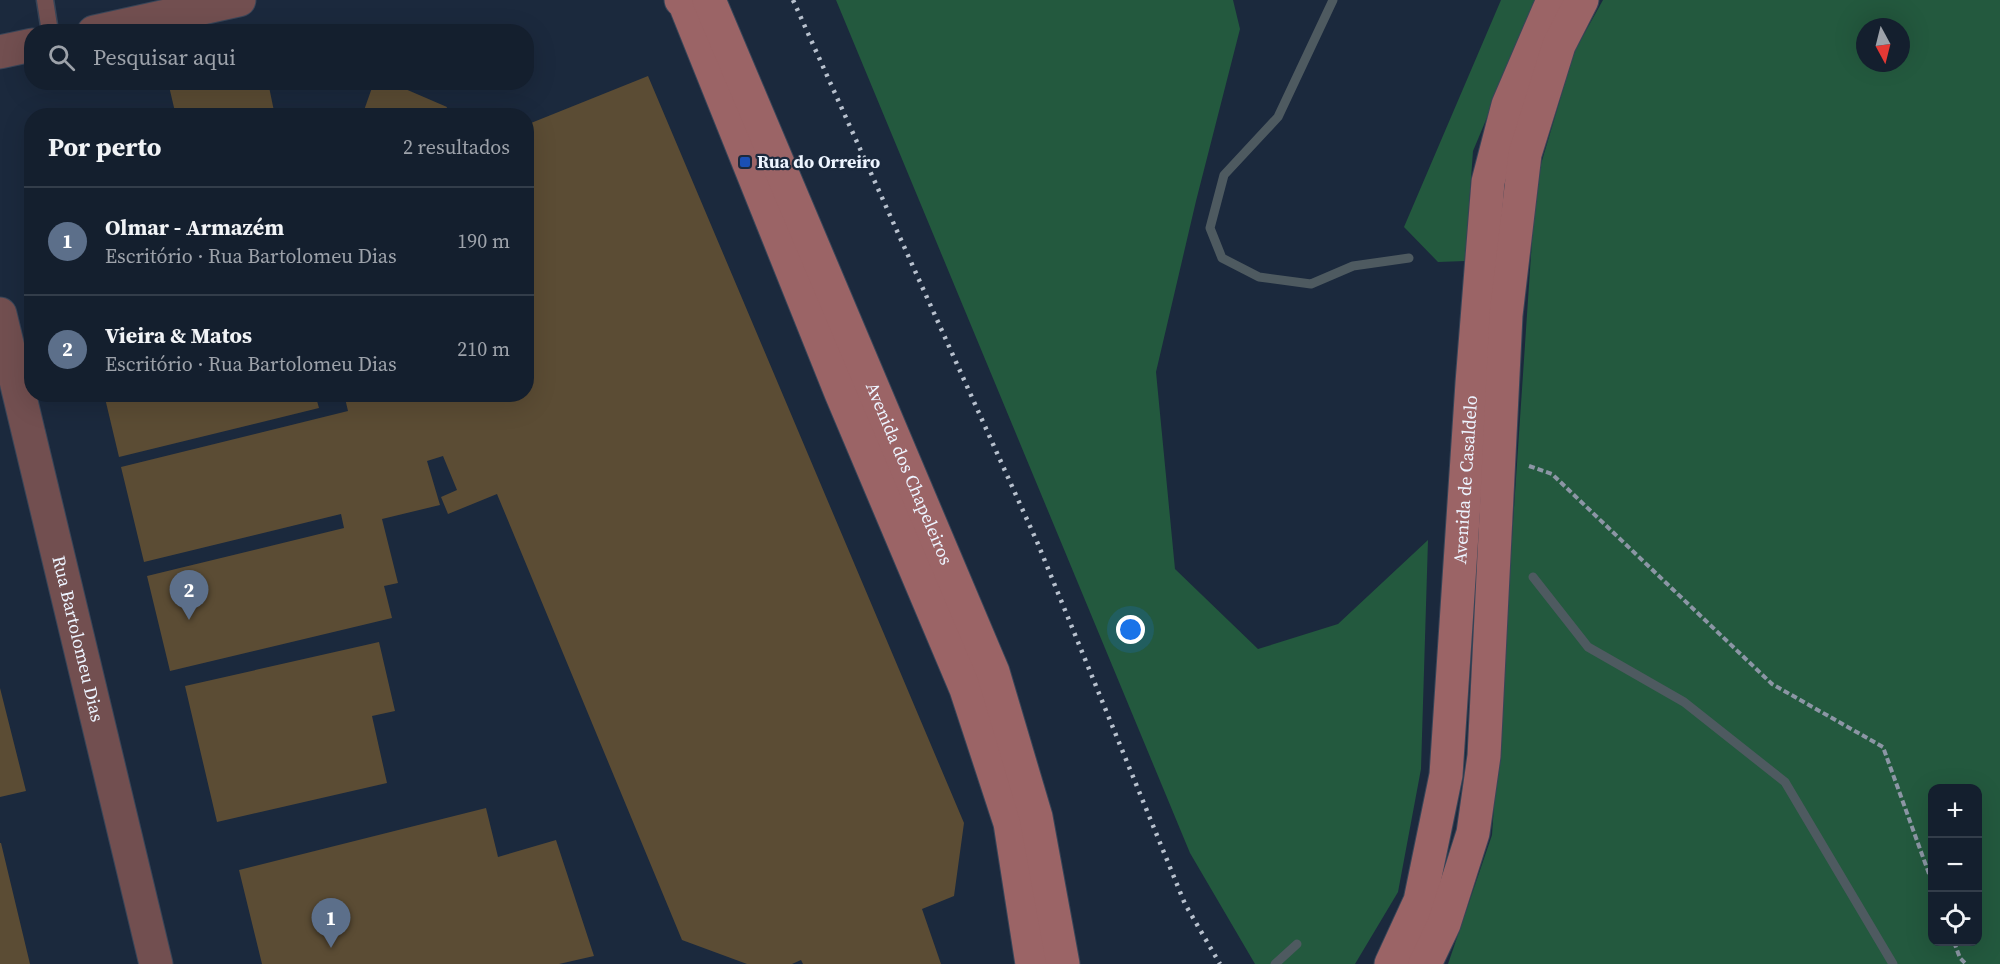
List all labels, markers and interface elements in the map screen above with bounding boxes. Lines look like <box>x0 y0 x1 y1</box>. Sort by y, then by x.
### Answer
north arrow <box>1856 18 1910 72</box>
search box <box>24 24 534 90</box>
icon: search <box>45 41 78 74</box>
text: Pesquisar aqui <box>93 42 236 72</box>
text: Por perto <box>48 129 162 165</box>
text: 2 resultados <box>403 133 510 161</box>
place label: Rua do Orreiro <box>757 149 880 174</box>
marker: Rua do Orreiro <box>738 155 752 169</box>
text: Olmar - Armazém <box>105 212 284 242</box>
text: 1 <box>62 227 73 255</box>
text: 190 m <box>457 227 510 255</box>
text: Escritório · Rua Bartolomeu Dias <box>105 242 397 270</box>
text: Vieira & Matos <box>105 320 252 350</box>
text: 2 <box>62 335 73 363</box>
text: 210 m <box>457 335 510 363</box>
text: Escritório · Rua Bartolomeu Dias <box>105 350 397 378</box>
street label: Avenida dos Chapeleiros <box>860 378 959 569</box>
street label: Avenida de Casaldelo <box>1447 394 1483 565</box>
street label: Rua Bartolomeu Dias <box>46 553 110 724</box>
pin: 2 <box>170 570 208 620</box>
your location <box>1116 615 1145 644</box>
map controls <box>1928 784 1982 946</box>
button: + <box>1928 784 1982 838</box>
button: − <box>1928 838 1982 892</box>
button: locate <box>1928 892 1982 946</box>
pin: 1 <box>312 898 350 948</box>

